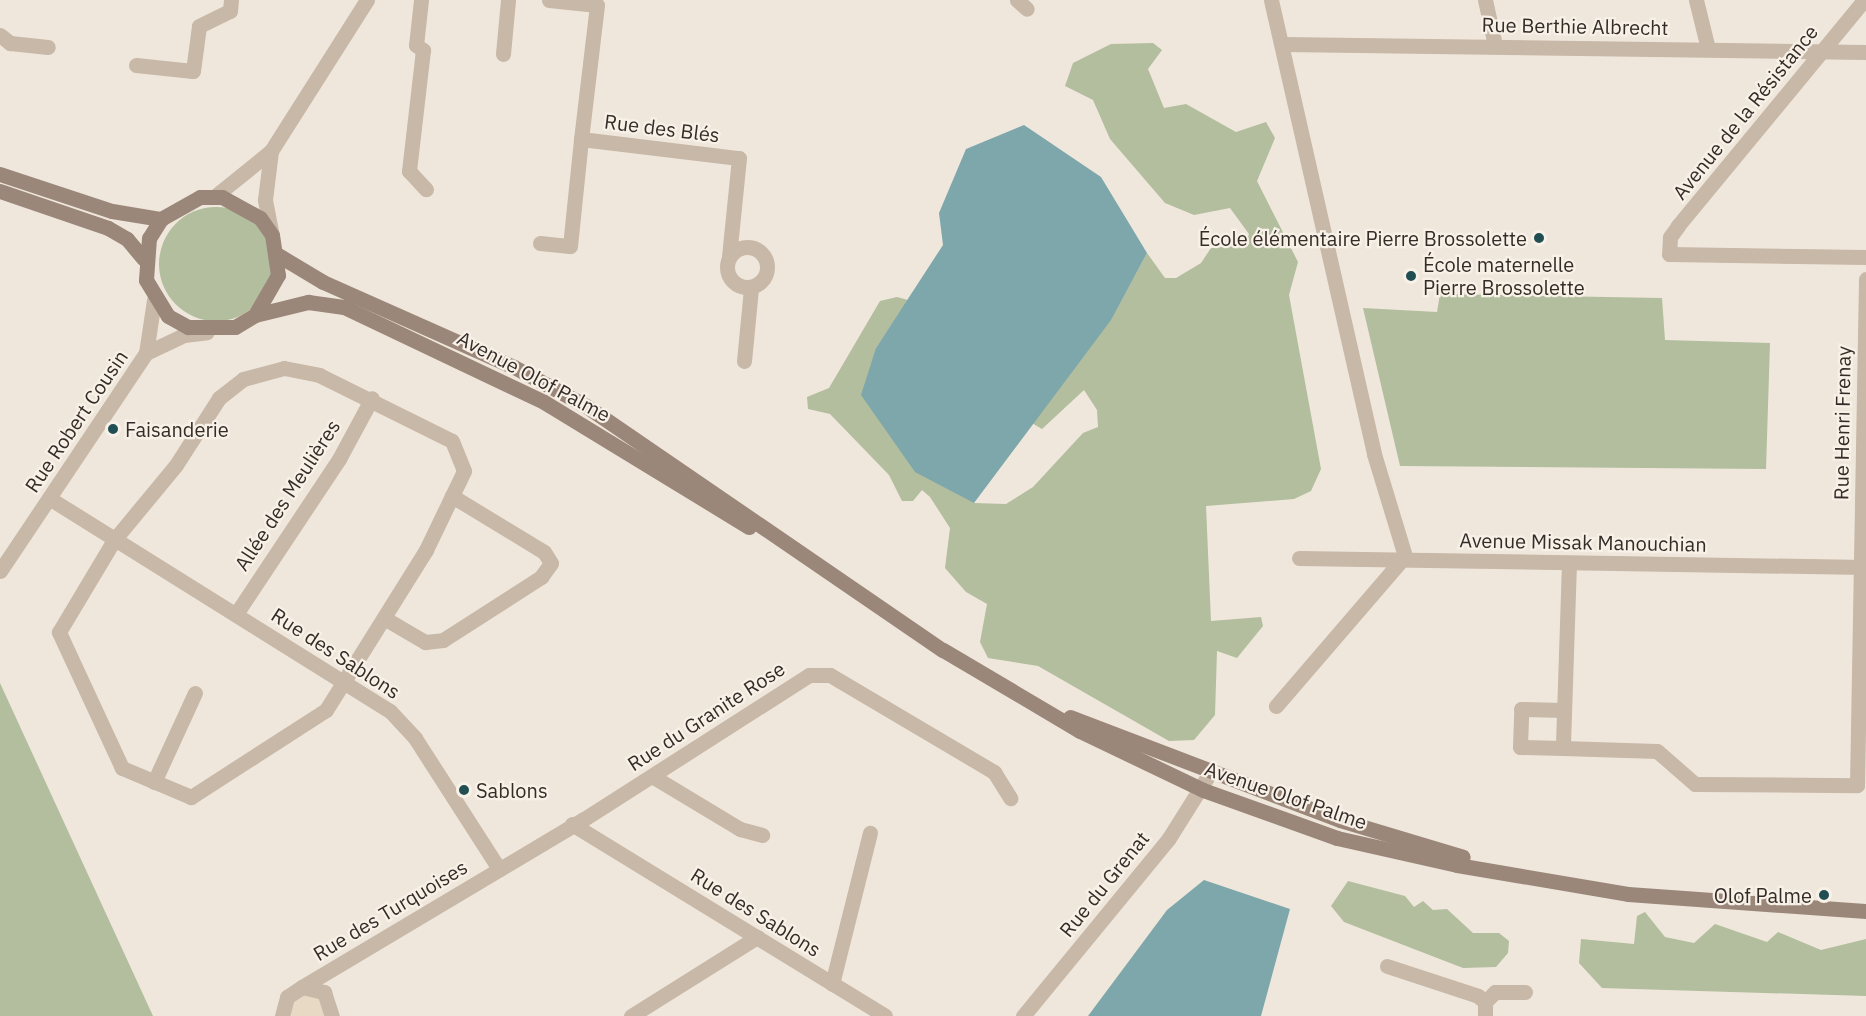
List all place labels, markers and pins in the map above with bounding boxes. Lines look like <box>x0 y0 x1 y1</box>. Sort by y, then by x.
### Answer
place label: École élémentaire Pierre Brossolette <box>1199 226 1527 250</box>
marker: École élémentaire Pierre Brossolette <box>1532 231 1546 245</box>
place label: École maternelle Pierre Brossolette <box>1423 252 1585 299</box>
marker: École maternelle Pierre Brossolette <box>1404 269 1418 283</box>
place label: Faisanderie <box>125 417 229 441</box>
marker: Faisanderie <box>106 422 120 436</box>
place label: Sablons <box>476 778 548 802</box>
marker: Sablons <box>457 783 471 797</box>
place label: Olof Palme <box>1714 883 1812 907</box>
marker: Olof Palme <box>1817 888 1831 902</box>

